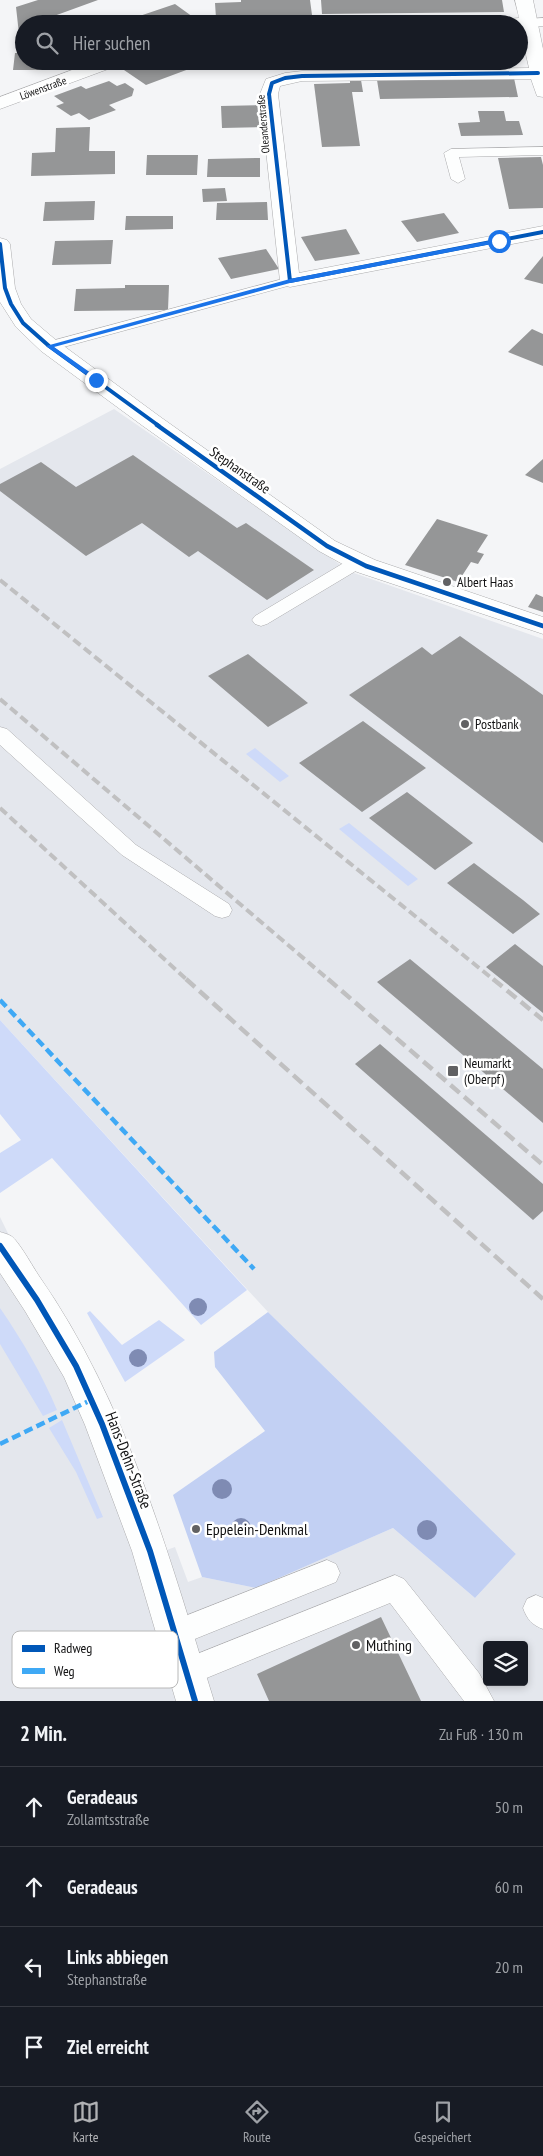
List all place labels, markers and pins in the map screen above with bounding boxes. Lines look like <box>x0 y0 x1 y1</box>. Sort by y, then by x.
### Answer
place label: Albert Haas <box>457 573 513 591</box>
marker: Albert Haas <box>441 576 453 588</box>
place label: Postbank <box>475 715 519 733</box>
marker: Postbank <box>459 718 471 730</box>
place label: Neumarkt (Oberpf) <box>464 1054 511 1088</box>
marker: Neumarkt (Oberpf) <box>446 1064 460 1078</box>
place label: Eppelein-Denkmal <box>206 1519 308 1539</box>
marker: Eppelein-Denkmal <box>190 1523 202 1535</box>
place label: Muthing <box>366 1635 412 1655</box>
marker: Muthing <box>350 1639 362 1651</box>

